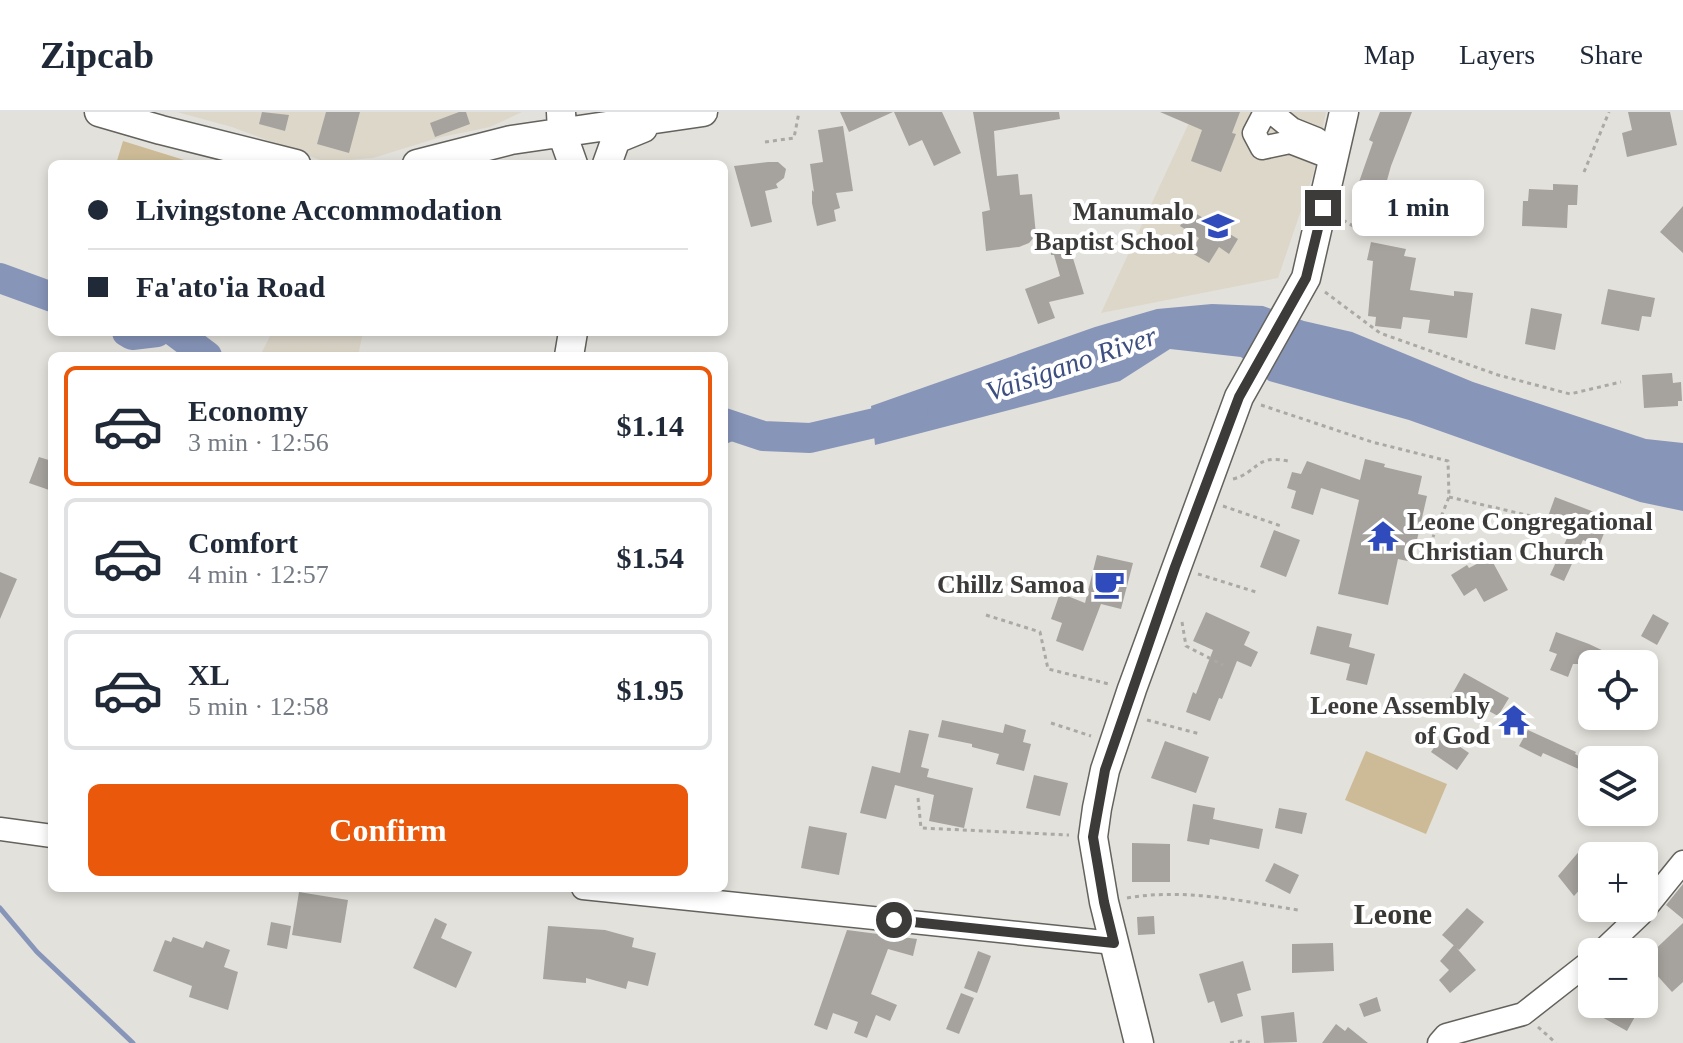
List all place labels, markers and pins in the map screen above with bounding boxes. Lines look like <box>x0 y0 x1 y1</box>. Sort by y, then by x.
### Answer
place label: Manumalo Baptist School <box>1034 197 1194 256</box>
school or university icon: Manumalo Baptist School <box>1201 209 1235 243</box>
place label: Leone Congregational Christian Church <box>1407 507 1653 566</box>
temple icon: Leone Congregational Christian Church <box>1366 519 1400 553</box>
cafe icon: Chillz Samoa <box>1092 567 1126 601</box>
place label: Chillz Samoa <box>937 570 1085 599</box>
place label: Leone Assembly of God <box>1310 691 1491 750</box>
temple icon: Leone Assembly of God <box>1497 703 1531 737</box>

